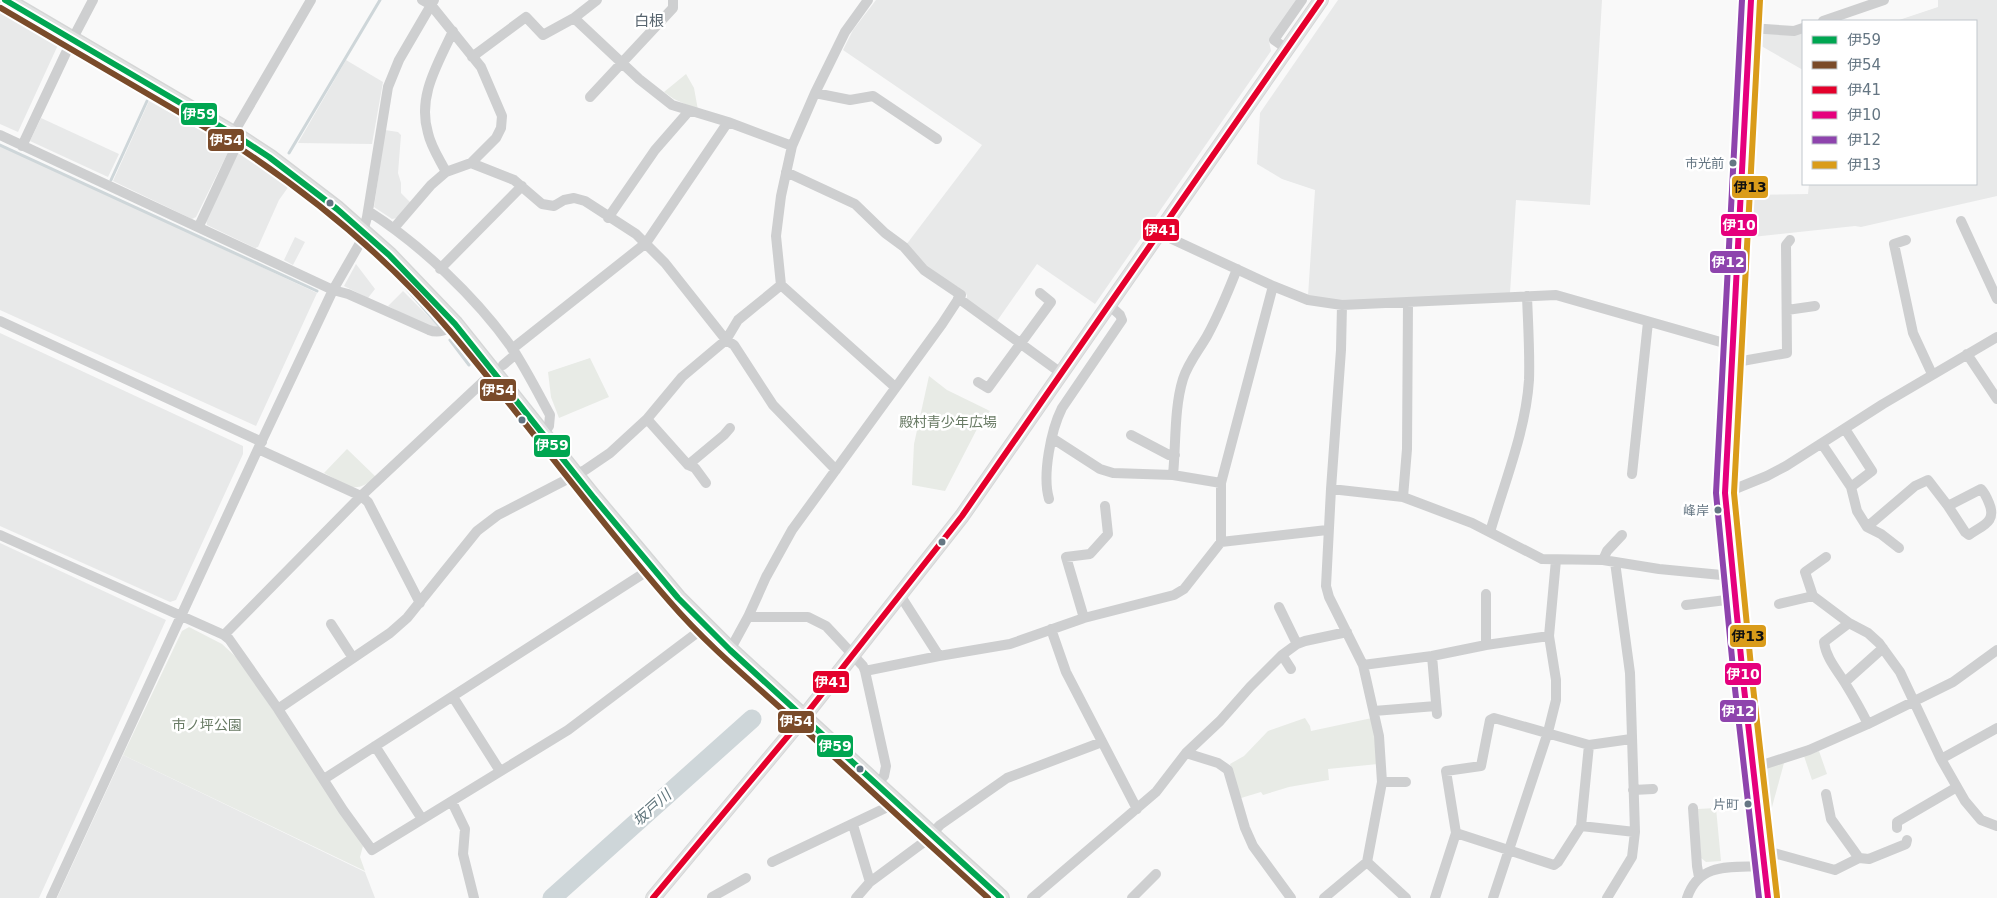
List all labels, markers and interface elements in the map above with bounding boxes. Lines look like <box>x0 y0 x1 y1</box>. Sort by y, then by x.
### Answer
district label: 白根 <box>634 12 664 30</box>
legend <box>1802 20 1977 185</box>
text: 伊59 <box>1847 31 1881 49</box>
text: 伊54 <box>1847 56 1881 74</box>
text: 伊41 <box>1847 81 1881 99</box>
line badge: 伊59 <box>180 102 218 126</box>
text: 伊59 <box>182 106 216 122</box>
text: 伊10 <box>1847 106 1881 124</box>
line badge: 伊54 <box>207 128 245 152</box>
text: 伊12 <box>1847 131 1881 149</box>
text: 伊54 <box>209 132 243 148</box>
place label: 市光前 <box>1685 156 1724 171</box>
text: 伊13 <box>1847 156 1881 174</box>
marker: 市光前 <box>1728 158 1738 168</box>
line badge: 伊13 <box>1731 175 1769 199</box>
text: 伊13 <box>1733 179 1767 195</box>
unlabelled marker <box>325 198 335 208</box>
line badge: 伊10 <box>1720 213 1758 237</box>
text: 伊10 <box>1722 217 1756 233</box>
line badge: 伊41 <box>1142 218 1180 242</box>
text: 伊41 <box>1144 222 1178 238</box>
line badge: 伊12 <box>1709 250 1747 274</box>
text: 伊12 <box>1711 254 1745 270</box>
line badge: 伊54 <box>479 378 517 402</box>
text: 伊54 <box>481 382 515 398</box>
park label: 殿村青少年広場 <box>899 414 997 430</box>
unlabelled marker <box>517 415 527 425</box>
line badge: 伊59 <box>533 434 571 458</box>
text: 伊59 <box>535 437 569 453</box>
place label: 峰岸 <box>1683 503 1709 518</box>
marker: 峰岸 <box>1713 505 1723 515</box>
unlabelled marker <box>937 537 947 547</box>
line badge: 伊13 <box>1729 624 1767 648</box>
text: 伊13 <box>1731 628 1765 644</box>
line badge: 伊10 <box>1724 662 1762 686</box>
text: 伊10 <box>1726 666 1760 682</box>
line badge: 伊41 <box>812 670 850 694</box>
text: 伊41 <box>814 674 848 690</box>
line badge: 伊12 <box>1719 699 1757 723</box>
text: 伊12 <box>1721 703 1755 719</box>
line badge: 伊54 <box>777 710 815 734</box>
text: 伊54 <box>779 713 813 729</box>
park label: 市ノ坪公園 <box>172 717 242 733</box>
line badge: 伊59 <box>816 734 854 758</box>
text: 伊59 <box>818 738 852 754</box>
unlabelled marker <box>855 764 865 774</box>
water label: 坂戸川 <box>629 785 676 830</box>
place label: 片町 <box>1713 797 1739 812</box>
marker: 片町 <box>1743 799 1753 809</box>

